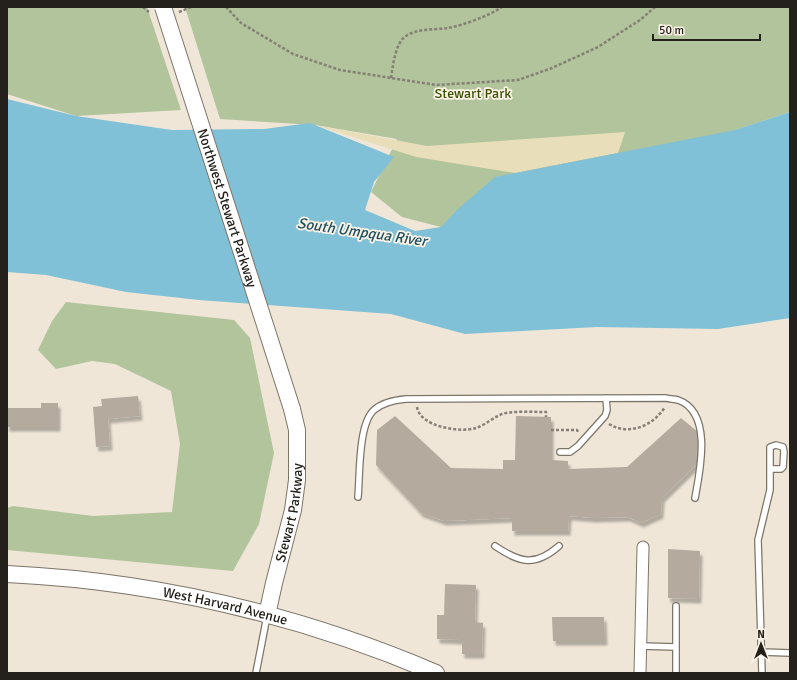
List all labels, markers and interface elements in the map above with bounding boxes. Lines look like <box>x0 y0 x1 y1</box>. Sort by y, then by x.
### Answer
scale bar <box>653 16 760 42</box>
text: 50 m <box>659 23 684 38</box>
park label: Stewart Park <box>435 85 511 102</box>
street label: Northwest Stewart Parkway <box>194 126 261 290</box>
water label: South Umpqua River <box>296 214 430 250</box>
street label: Stewart Parkway <box>272 463 306 564</box>
street label: West Harvard Avenue <box>162 584 290 629</box>
north arrow <box>741 624 781 664</box>
text: N <box>757 628 765 641</box>

